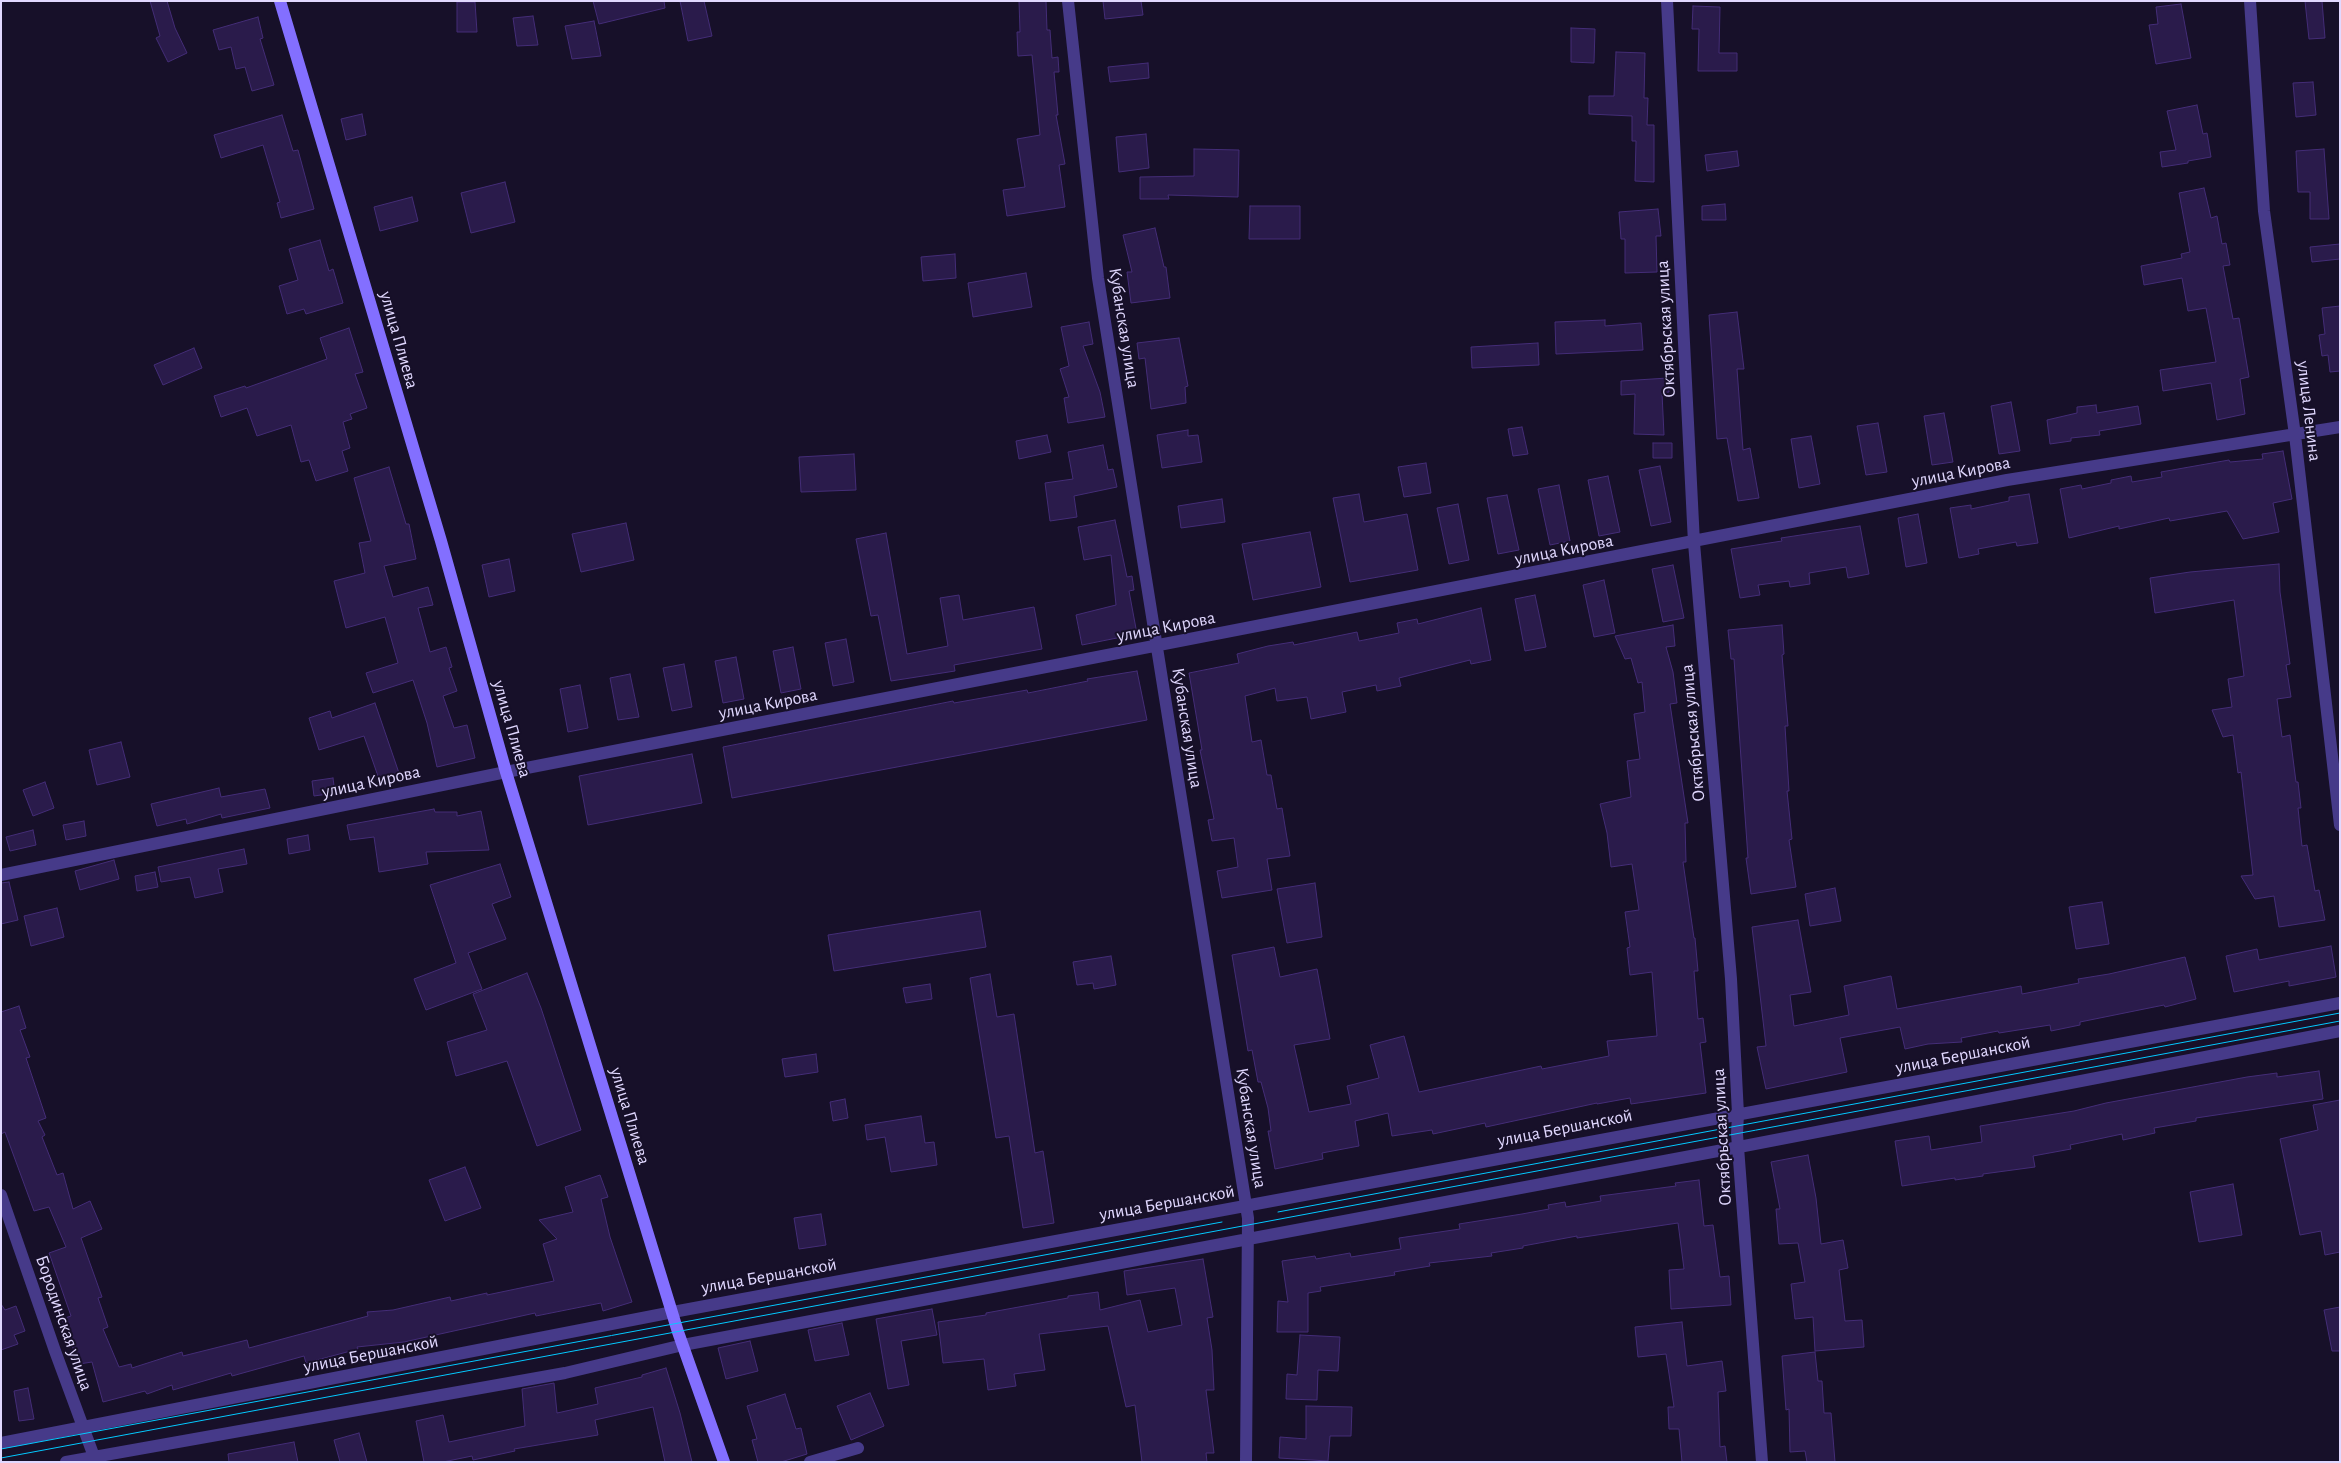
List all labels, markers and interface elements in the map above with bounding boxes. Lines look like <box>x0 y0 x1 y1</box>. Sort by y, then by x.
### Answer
street label: Октябрьская улица <box>1652 260 1680 398</box>
street label: Кубанская улица <box>1104 266 1144 390</box>
street label: улица Плиева <box>375 289 423 391</box>
street label: улица Ленина <box>2292 360 2326 462</box>
street label: улица Кирова <box>1910 452 2012 492</box>
street label: улица Кирова <box>1513 530 1615 570</box>
street label: улица Кирова <box>1115 607 1217 647</box>
street label: Октябрьская улица <box>1676 663 1710 803</box>
street label: Кубанская улица <box>1167 666 1207 790</box>
street label: улица Плиева <box>488 678 536 780</box>
street label: улица Кирова <box>717 684 819 724</box>
street label: улица Кирова <box>320 761 422 803</box>
street label: улица Бершанской <box>1894 1031 2032 1079</box>
street label: улица Плиева <box>605 1065 655 1167</box>
street label: Кубанская улица <box>1231 1066 1271 1190</box>
street label: Октябрьская улица <box>1708 1068 1736 1206</box>
street label: улица Бершанской <box>1496 1104 1634 1152</box>
street label: улица Бершанской <box>1098 1180 1236 1226</box>
street label: Бородинская улица <box>31 1252 97 1394</box>
street label: улица Бершанской <box>700 1253 838 1299</box>
street label: улица Бершанской <box>302 1330 440 1378</box>

